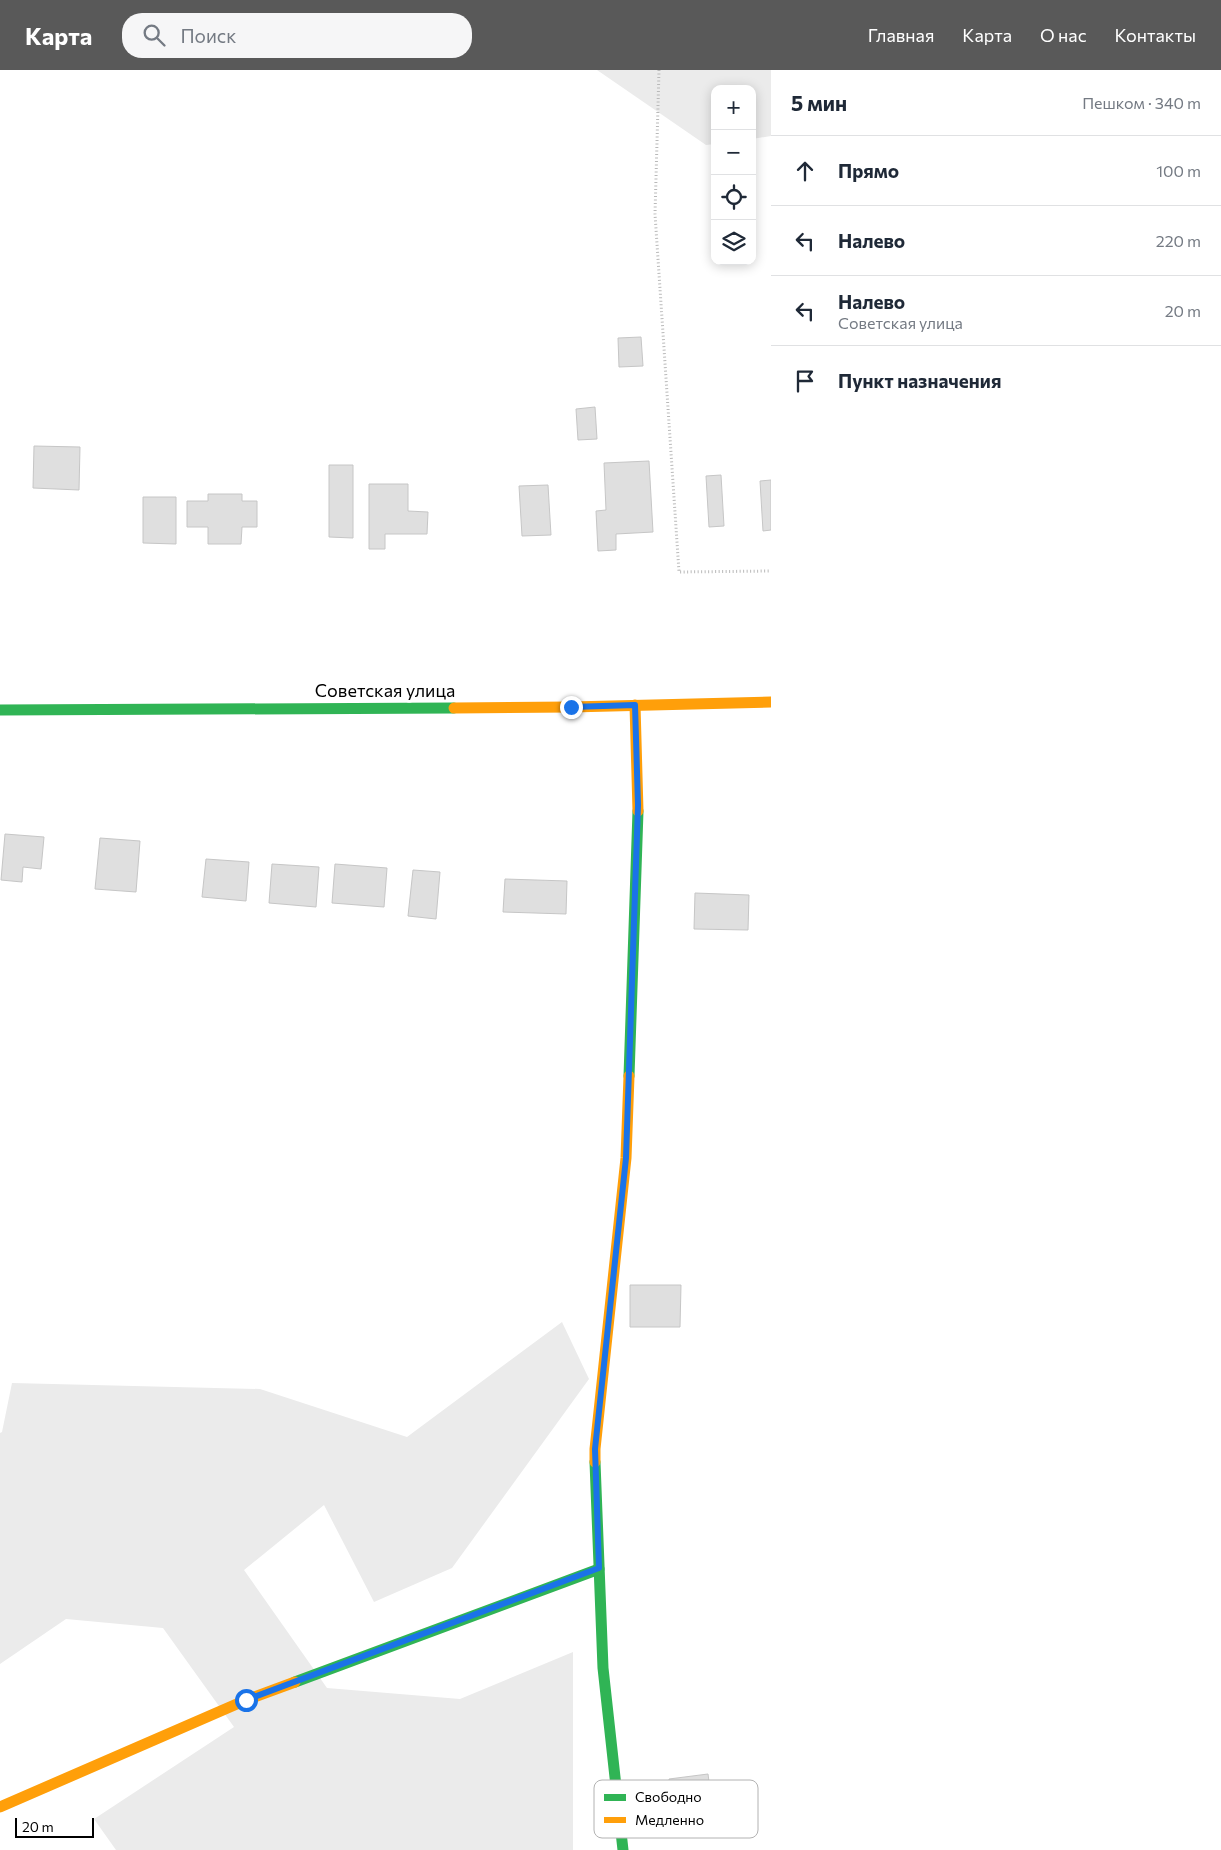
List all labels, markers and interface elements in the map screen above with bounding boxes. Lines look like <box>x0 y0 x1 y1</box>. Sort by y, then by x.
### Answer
search box <box>122 13 472 58</box>
text: Карта <box>25 21 92 50</box>
icon: search <box>140 21 168 49</box>
text: Поиск <box>180 24 236 47</box>
text: Главная <box>868 24 934 46</box>
text: Карта <box>962 24 1012 46</box>
text: О нас <box>1040 24 1087 46</box>
text: Контакты <box>1115 24 1196 46</box>
map controls <box>711 85 756 265</box>
button: + <box>711 85 756 130</box>
text: 5 мин <box>791 90 847 115</box>
text: Пешком · 340 m <box>1082 93 1201 112</box>
button: − <box>711 130 756 175</box>
icon: ahead <box>791 157 819 185</box>
text: Прямо <box>838 159 899 182</box>
text: 100 m <box>1156 161 1201 180</box>
button: locate <box>711 175 756 220</box>
button: layers <box>711 220 756 265</box>
icon: left <box>791 227 819 255</box>
text: Налево <box>838 229 905 252</box>
text: 220 m <box>1156 231 1201 250</box>
text: Налево <box>838 290 905 313</box>
icon: left <box>791 297 819 325</box>
text: 20 m <box>1165 301 1201 320</box>
text: Советская улица <box>838 313 963 332</box>
icon: arrive <box>791 367 819 395</box>
text: Пункт назначения <box>838 369 1001 392</box>
street label: Советская улица <box>315 679 455 701</box>
route end <box>560 696 583 719</box>
route start <box>235 1689 258 1712</box>
legend <box>594 1780 758 1838</box>
text: Свободно <box>635 1788 702 1805</box>
text: Медленно <box>635 1811 704 1828</box>
scale bar <box>15 1815 94 1838</box>
text: 20 m <box>22 1818 54 1835</box>

